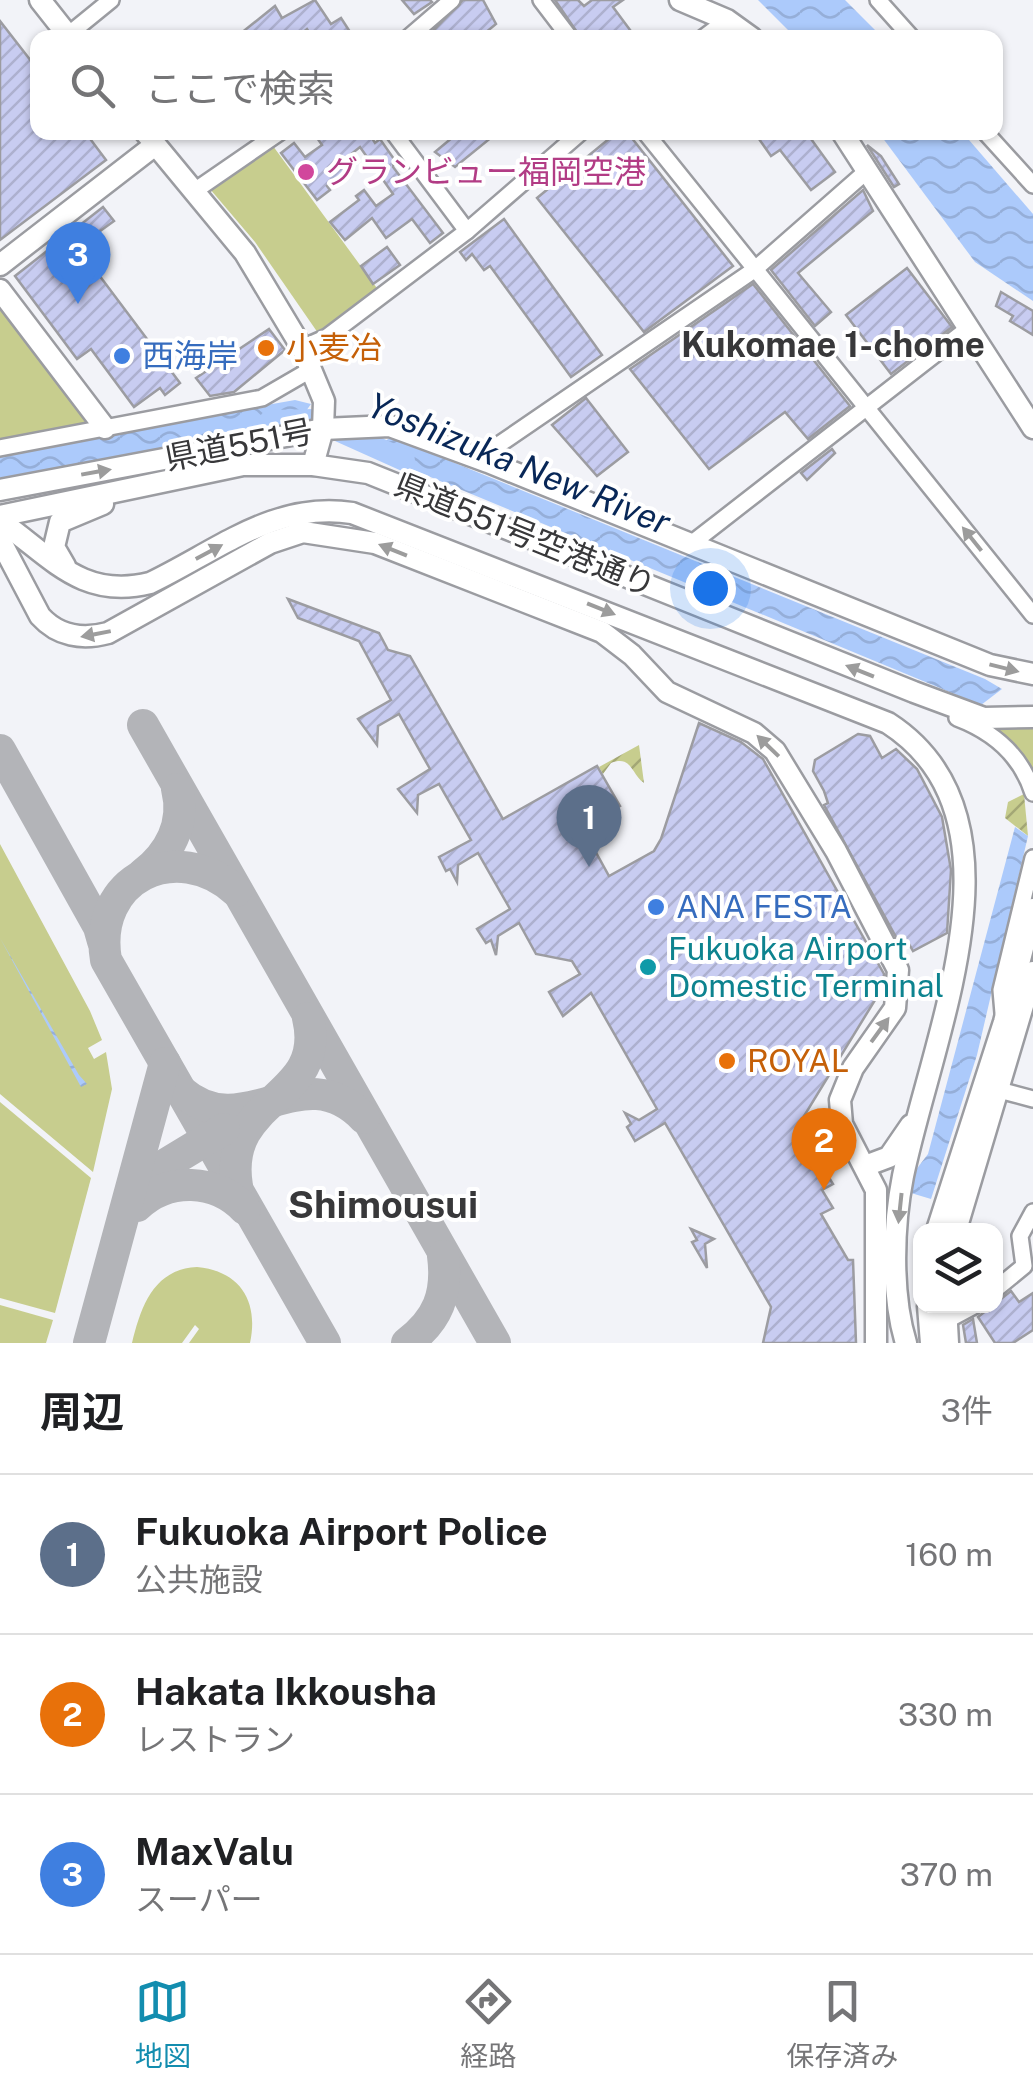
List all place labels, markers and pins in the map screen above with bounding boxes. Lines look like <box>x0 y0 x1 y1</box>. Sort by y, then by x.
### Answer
place label: グランビュー福岡空港 <box>326 153 646 190</box>
marker: グランビュー福岡空港 <box>295 161 317 183</box>
pin: 3 <box>46 222 110 304</box>
place label: 小麦冶 <box>286 329 382 366</box>
place label: 西海岸 <box>142 337 238 374</box>
marker: 小麦冶 <box>255 337 277 359</box>
marker: 西海岸 <box>111 345 133 367</box>
pin: 1 <box>556 784 622 867</box>
place label: ANA FESTA <box>676 888 852 925</box>
marker: ANA FESTA <box>645 896 667 918</box>
place label: Fukuoka Airport Domestic Terminal <box>668 930 944 1004</box>
marker: Fukuoka Airport Domestic Terminal <box>637 956 659 978</box>
place label: ROYAL <box>747 1042 849 1079</box>
marker: ROYAL <box>716 1050 738 1072</box>
pin: 2 <box>792 1108 856 1190</box>

